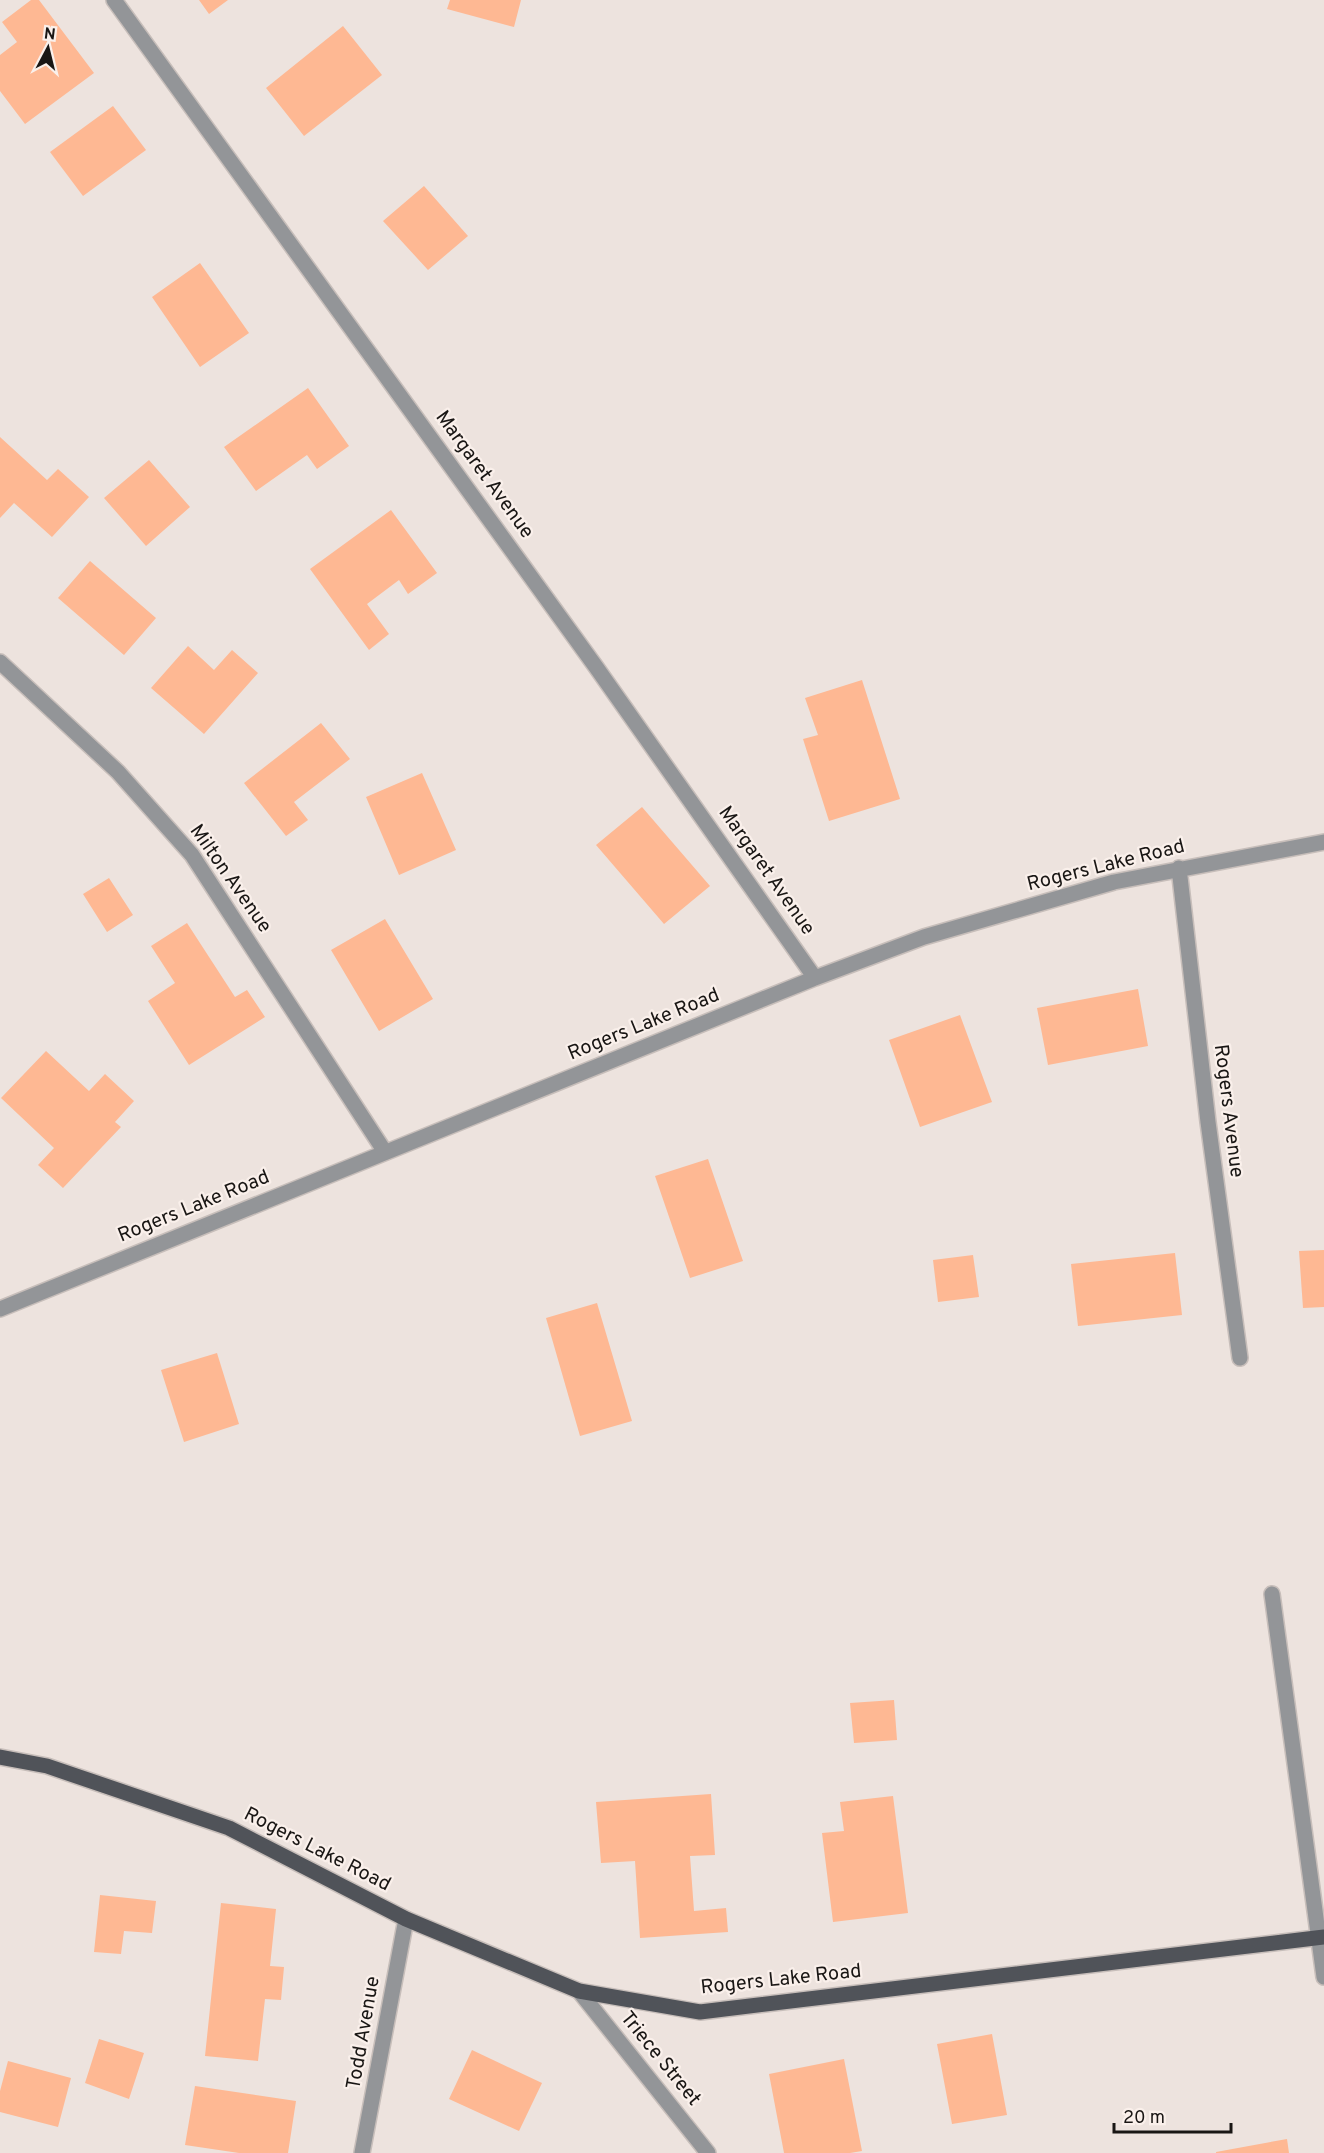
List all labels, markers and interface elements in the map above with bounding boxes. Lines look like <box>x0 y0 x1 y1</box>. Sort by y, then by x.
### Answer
north arrow <box>18 18 78 78</box>
text: N <box>43 24 57 46</box>
street label: Margaret Avenue <box>429 406 539 544</box>
street label: Margaret Avenue <box>712 801 820 941</box>
street label: Milton Avenue <box>183 820 277 938</box>
street label: Rogers Lake Road <box>1024 834 1188 898</box>
street label: Rogers Lake Road <box>564 983 724 1067</box>
street label: Rogers Avenue <box>1207 1043 1249 1179</box>
street label: Rogers Lake Road <box>114 1165 274 1249</box>
street label: Rogers Lake Road <box>239 1802 395 1898</box>
street label: Rogers Lake Road <box>699 1959 863 2001</box>
street label: Todd Avenue <box>341 1974 387 2092</box>
street label: Triece Street <box>614 2006 706 2112</box>
scale bar <box>1114 2096 1231 2134</box>
text: 20 m <box>1123 2107 1165 2130</box>

